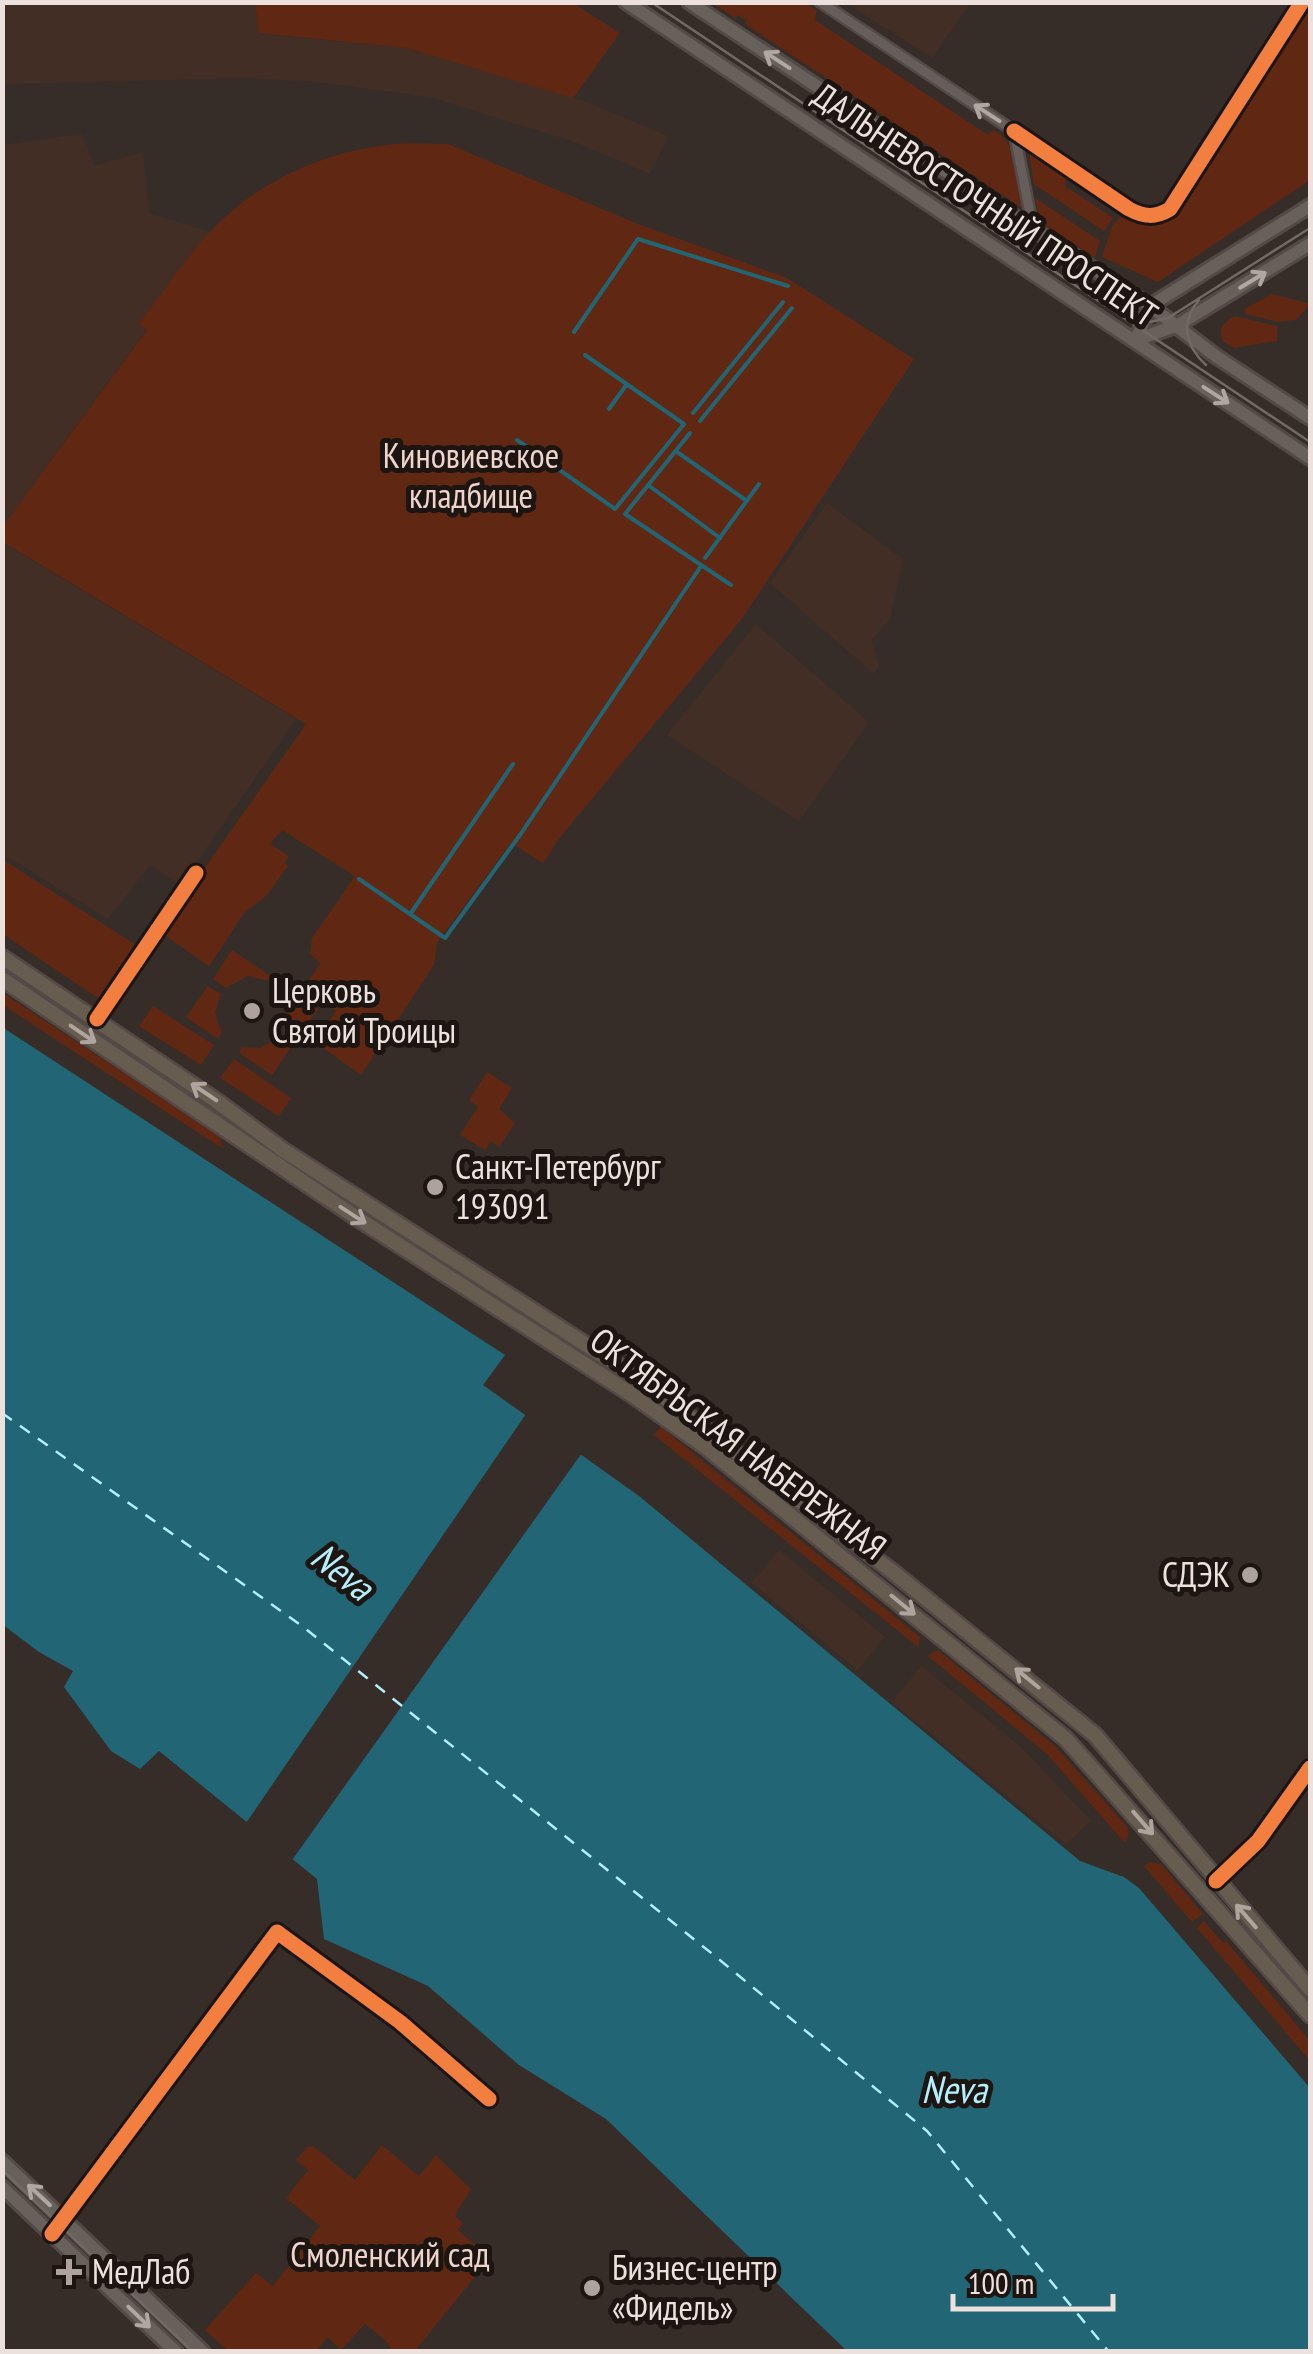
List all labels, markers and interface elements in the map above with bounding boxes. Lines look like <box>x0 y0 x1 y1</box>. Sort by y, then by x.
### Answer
one-way arrow <box>763 50 791 71</box>
street label: ДАЛЬНЕВОСТОЧНЫЙ ПРОСПЕКТ <box>805 72 1167 337</box>
one-way arrow <box>973 102 1002 123</box>
one-way arrow <box>1238 270 1267 290</box>
one-way arrow <box>1202 385 1230 406</box>
park label: Киновиевское кладбище <box>383 432 559 518</box>
place label: Церковь Святой Троицы <box>272 967 456 1053</box>
marker: Церковь Святой Троицы <box>241 1000 263 1022</box>
one-way arrow <box>69 1023 97 1044</box>
one-way arrow <box>191 1082 219 1103</box>
place label: Санкт-Петербург 193091 <box>455 1143 661 1229</box>
marker: Санкт-Петербург 193091 <box>424 1176 446 1198</box>
one-way arrow <box>339 1205 367 1226</box>
street label: ОКТЯБРЬСКАЯ НАБЕРЕЖНАЯ <box>581 1317 896 1570</box>
water label: Neva <box>302 1531 385 1611</box>
place label: СДЭК <box>1162 1551 1230 1597</box>
marker: СДЭК <box>1239 1564 1261 1586</box>
one-way arrow <box>889 1594 916 1615</box>
one-way arrow <box>1014 1667 1040 1689</box>
one-way arrow <box>1132 1810 1155 1835</box>
one-way arrow <box>1235 1904 1258 1929</box>
water label: Neva <box>921 2064 989 2113</box>
one-way arrow <box>27 2183 51 2207</box>
park label: Смоленский сад <box>290 2231 490 2277</box>
place label: Бизнес-центр «Фидель» <box>612 2244 778 2330</box>
place label: МедЛаб <box>92 2248 190 2294</box>
scale bar <box>953 2249 1113 2311</box>
marker: МедЛаб <box>56 2259 82 2285</box>
text: 100 m <box>968 2263 1034 2302</box>
marker: Бизнес-центр «Фидель» <box>581 2277 603 2299</box>
one-way arrow <box>127 2305 151 2329</box>

